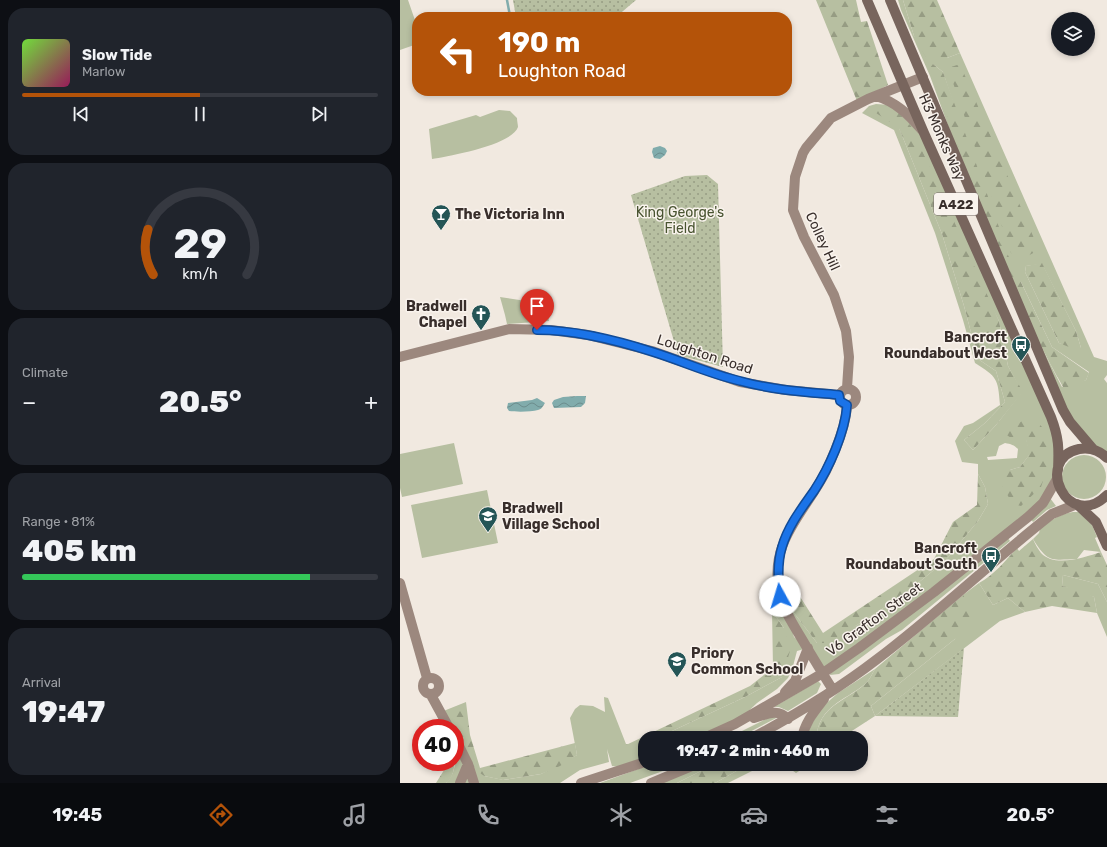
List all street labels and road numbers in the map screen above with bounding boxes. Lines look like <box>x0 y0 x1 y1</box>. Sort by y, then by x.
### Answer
street label: H3 Monks Way <box>915 91 968 183</box>
road number: A422 <box>934 193 978 215</box>
street label: Colley Hill <box>802 209 844 273</box>
street label: Loughton Road <box>655 331 755 378</box>
street label: V6 Grafton Street <box>823 579 926 660</box>

